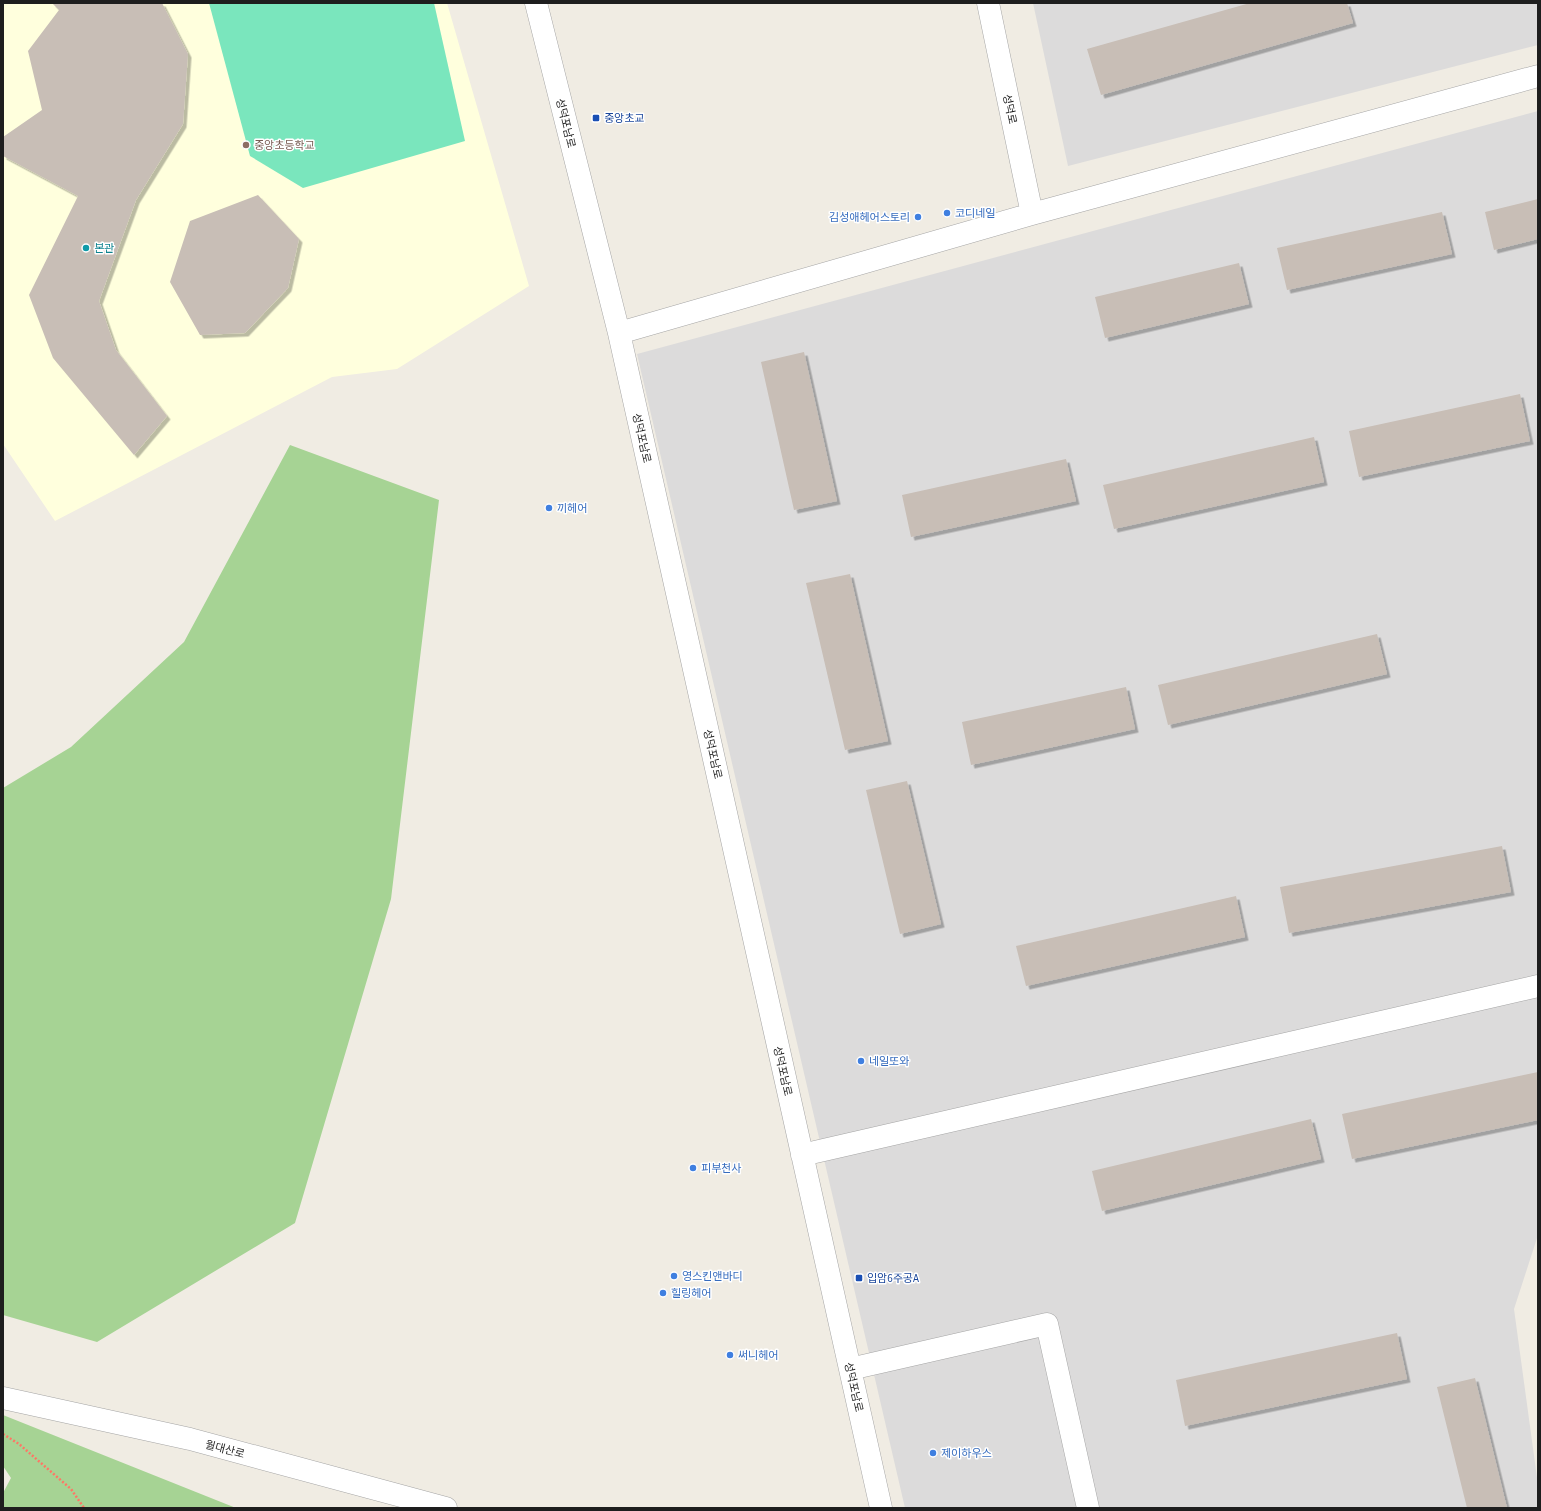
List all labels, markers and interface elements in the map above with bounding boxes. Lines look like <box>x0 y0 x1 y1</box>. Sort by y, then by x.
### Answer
street label: 성덕로 <box>999 93 1020 126</box>
street label: 성덕포남로 <box>552 97 579 149</box>
place label: 중앙초교 <box>604 111 644 126</box>
marker: 중앙초교 <box>591 113 601 123</box>
place label: 중앙초등학교 <box>254 138 315 153</box>
marker: 중앙초등학교 <box>241 140 251 150</box>
place label: 코디네일 <box>955 206 995 221</box>
marker: 코디네일 <box>942 208 952 218</box>
place label: 김성애헤어스토리 <box>829 210 910 225</box>
marker: 김성애헤어스토리 <box>913 212 923 222</box>
place label: 본관 <box>94 241 114 256</box>
marker: 본관 <box>81 243 91 253</box>
street label: 성덕포남로 <box>629 412 655 464</box>
place label: 끼헤어 <box>557 501 587 516</box>
marker: 끼헤어 <box>544 503 554 513</box>
street label: 성덕포남로 <box>700 728 726 780</box>
street label: 성덕포남로 <box>770 1045 796 1097</box>
place label: 네일또와 <box>869 1054 909 1069</box>
marker: 네일또와 <box>856 1056 866 1066</box>
place label: 피부천사 <box>701 1161 741 1176</box>
marker: 피부천사 <box>688 1163 698 1173</box>
place label: 영스킨앤바디 <box>682 1269 743 1284</box>
marker: 영스킨앤바디 <box>669 1271 679 1281</box>
place label: 입암6주공A <box>867 1271 919 1286</box>
marker: 입암6주공A <box>854 1273 864 1283</box>
place label: 힐링헤어 <box>671 1286 711 1301</box>
marker: 힐링헤어 <box>658 1288 668 1298</box>
place label: 써니헤어 <box>738 1348 778 1363</box>
marker: 써니헤어 <box>725 1350 735 1360</box>
street label: 성덕포남로 <box>841 1361 867 1413</box>
street label: 월대산로 <box>203 1437 246 1462</box>
place label: 제이하우스 <box>941 1446 992 1461</box>
marker: 제이하우스 <box>928 1448 938 1458</box>

